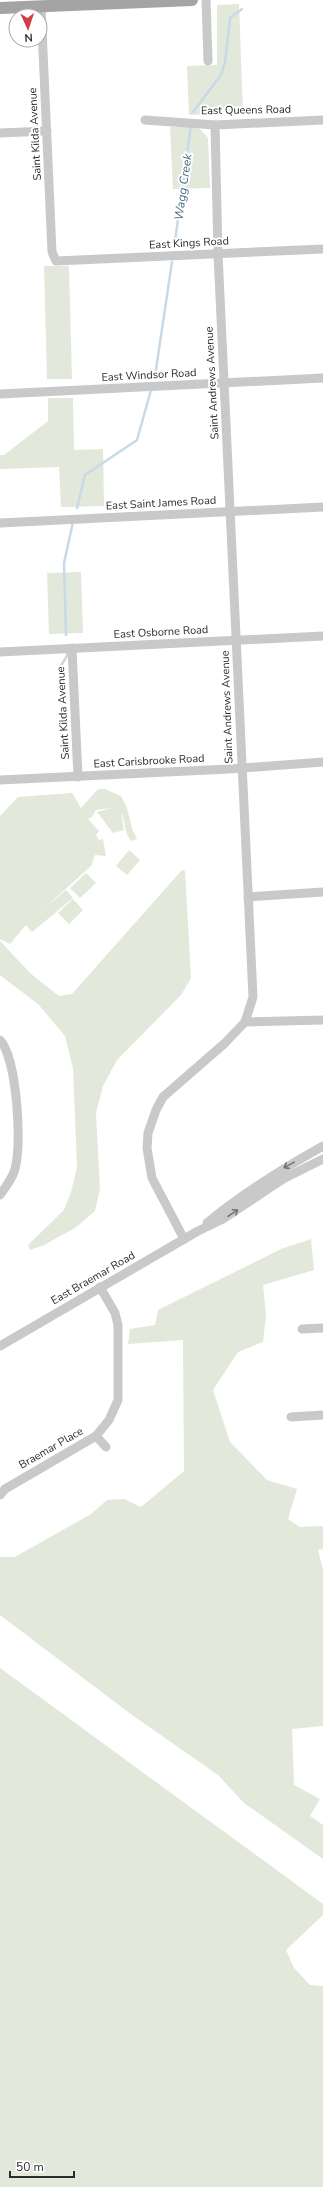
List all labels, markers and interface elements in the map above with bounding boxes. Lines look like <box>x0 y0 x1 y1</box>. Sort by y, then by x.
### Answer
north arrow <box>8 8 48 48</box>
text: N <box>24 30 33 45</box>
street label: Saint Kilda Avenue <box>25 87 45 181</box>
street label: East Queens Road <box>201 102 291 118</box>
water label: Wagg Creek <box>170 152 196 221</box>
street label: East Kings Road <box>149 233 229 253</box>
street label: Saint Andrews Avenue <box>202 326 222 440</box>
street label: East Windsor Road <box>101 365 197 385</box>
street label: East Saint James Road <box>105 493 217 513</box>
street label: East Osborne Road <box>113 622 209 642</box>
street label: Saint Andrews Avenue <box>218 650 236 764</box>
street label: Saint Kilda Avenue <box>53 666 73 760</box>
street label: East Carisbrooke Road <box>93 751 205 771</box>
one-way arrow <box>283 1162 295 1170</box>
one-way arrow <box>227 1209 238 1217</box>
street label: East Braemar Road <box>48 1248 138 1308</box>
street label: Braemar Place <box>16 1423 86 1472</box>
scale bar <box>10 2153 74 2179</box>
text: 50 m <box>16 2159 44 2175</box>

